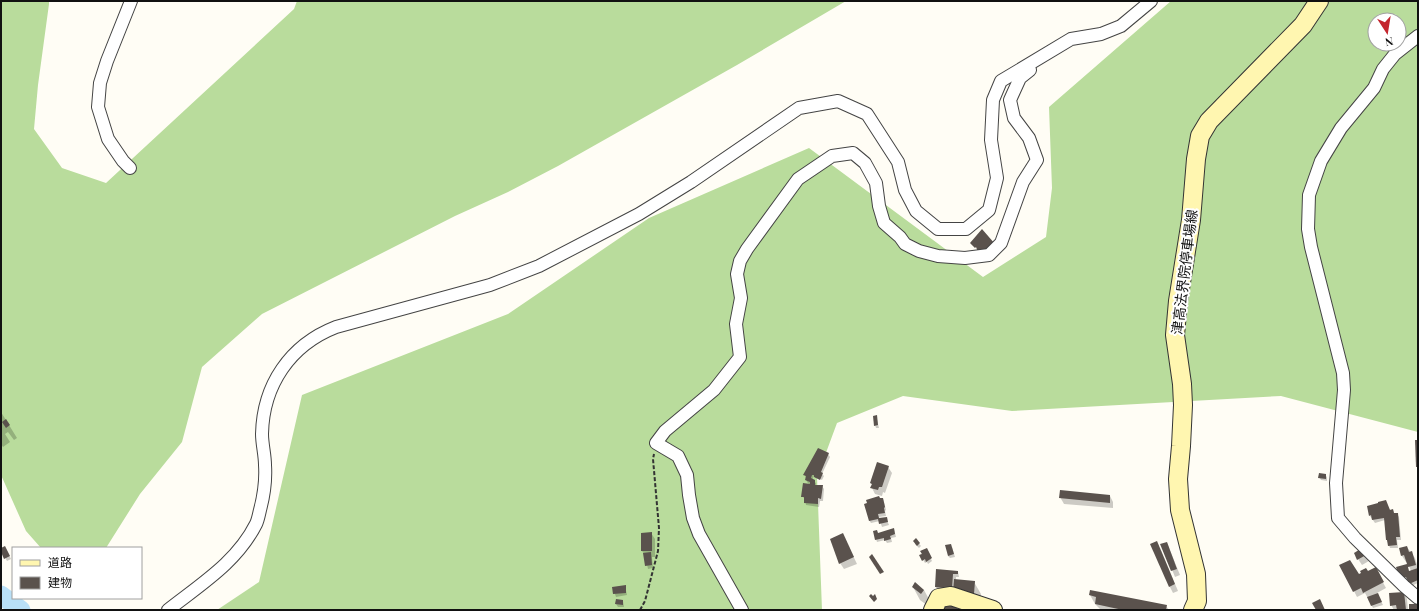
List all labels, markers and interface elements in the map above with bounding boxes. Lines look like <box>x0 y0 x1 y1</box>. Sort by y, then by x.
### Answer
north arrow <box>1367 12 1407 52</box>
text: N <box>1384 34 1395 50</box>
street label: 津高法界院停車場線 <box>1167 208 1201 336</box>
legend <box>12 547 142 599</box>
text: 道路 <box>48 554 72 570</box>
text: 建物 <box>48 574 72 590</box>

